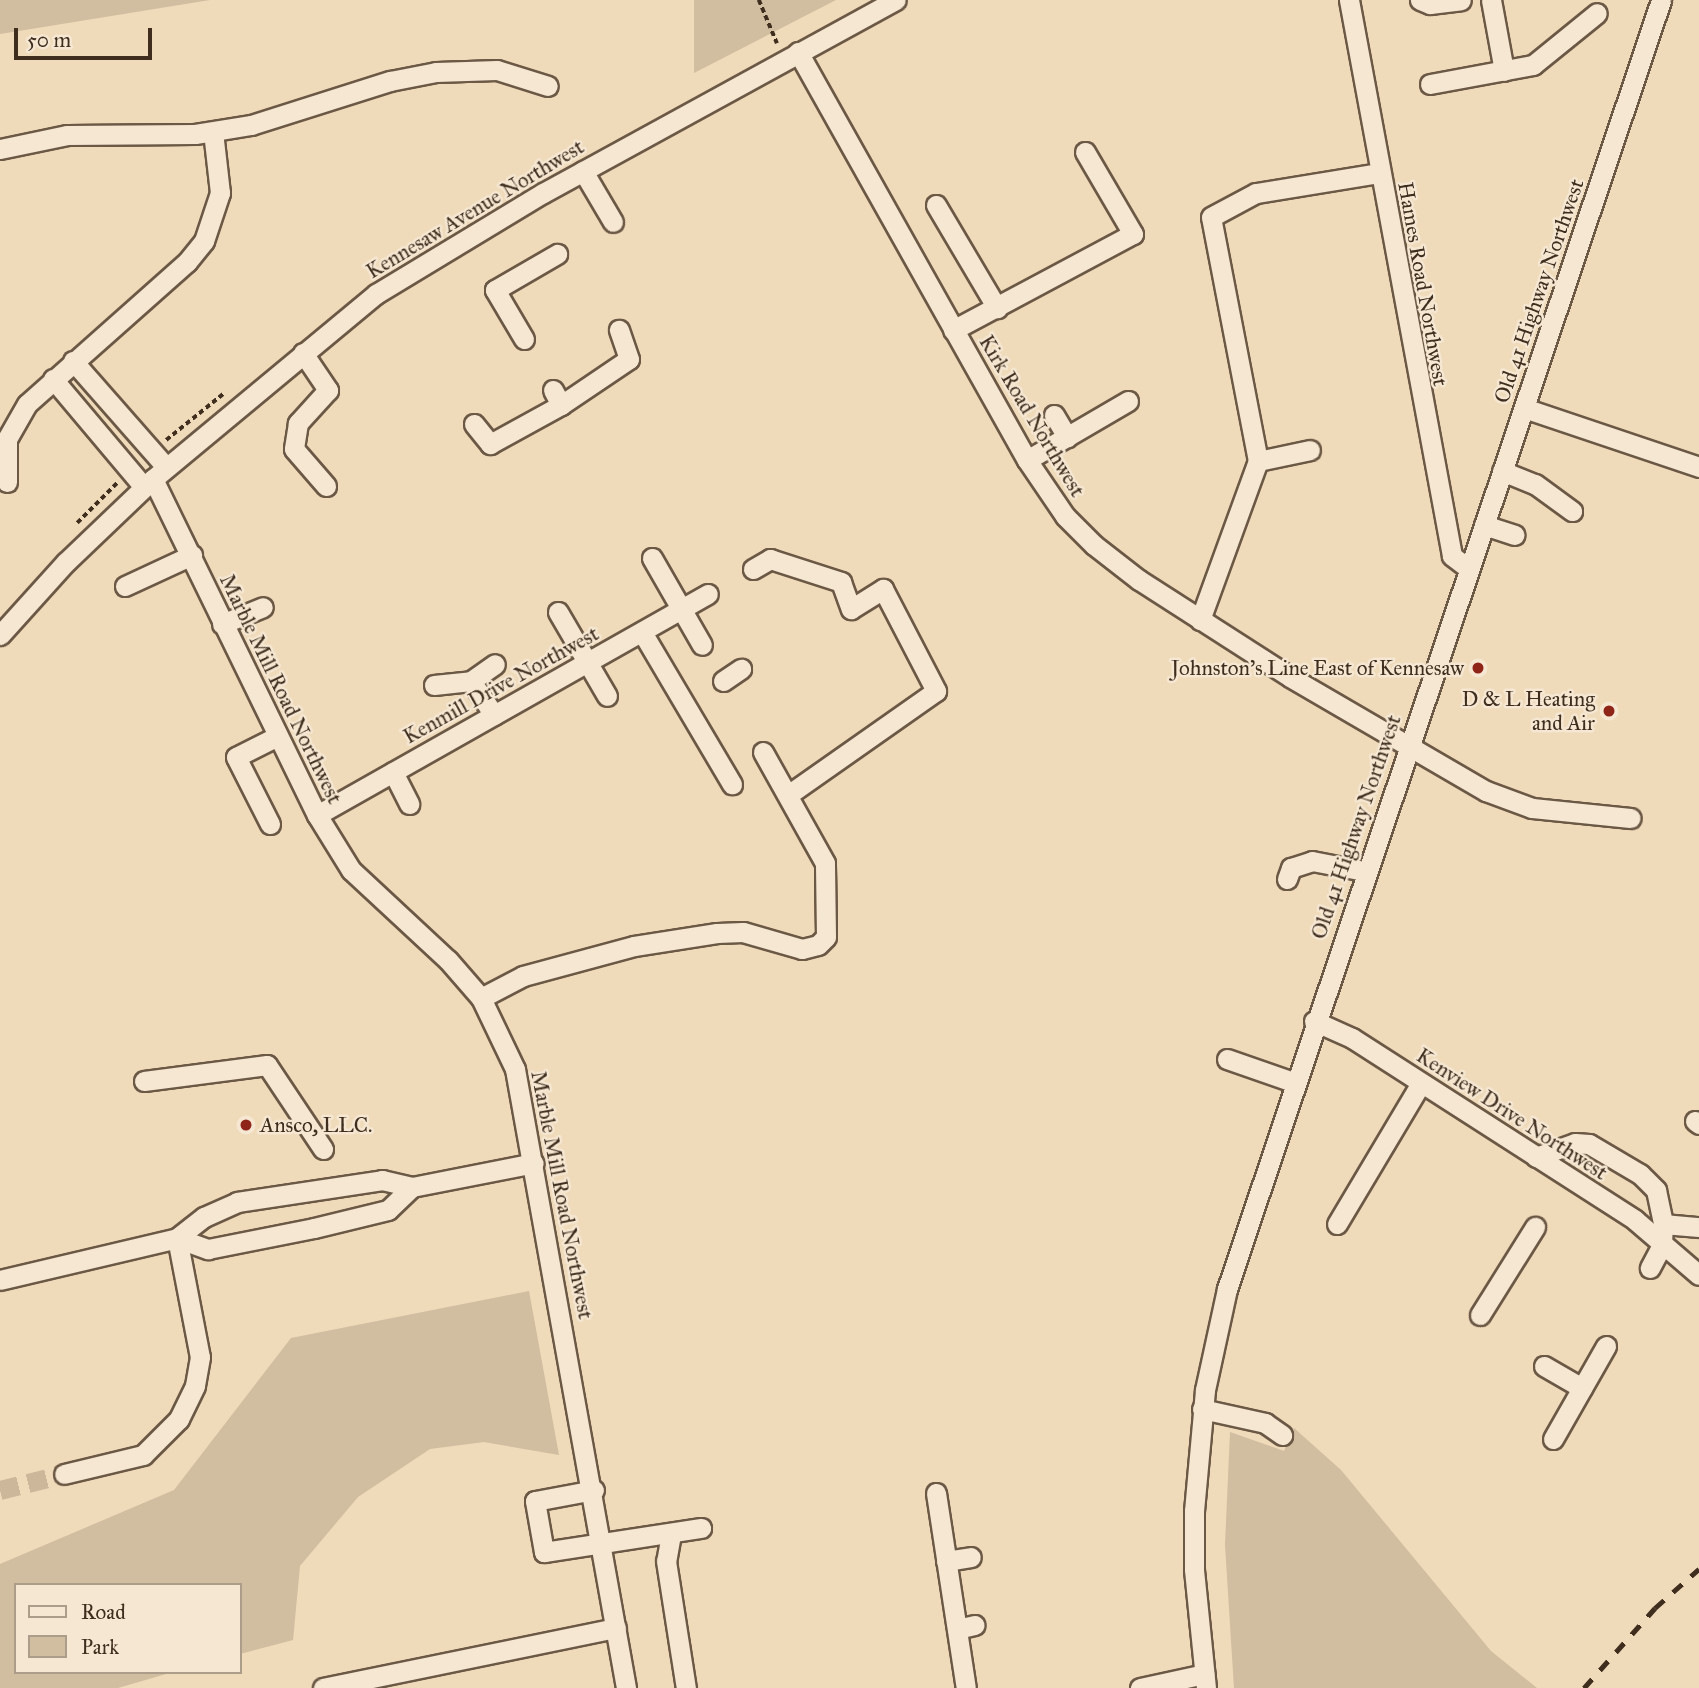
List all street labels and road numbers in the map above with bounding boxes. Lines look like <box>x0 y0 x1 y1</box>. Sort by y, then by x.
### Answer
street label: Kennesaw Avenue Northwest <box>362 134 588 284</box>
street label: Old 41 Highway Northwest <box>1489 176 1589 406</box>
street label: Hames Road Northwest <box>1393 180 1453 388</box>
street label: Kirk Road Northwest <box>974 331 1090 501</box>
street label: Marble Mill Road Northwest <box>214 570 348 808</box>
street label: Kenmill Drive Northwest <box>399 621 603 749</box>
street label: Old 41 Highway Northwest <box>1306 712 1406 942</box>
street label: Kenview Drive Northwest <box>1412 1043 1612 1185</box>
street label: Marble Mill Road Northwest <box>526 1069 598 1321</box>

